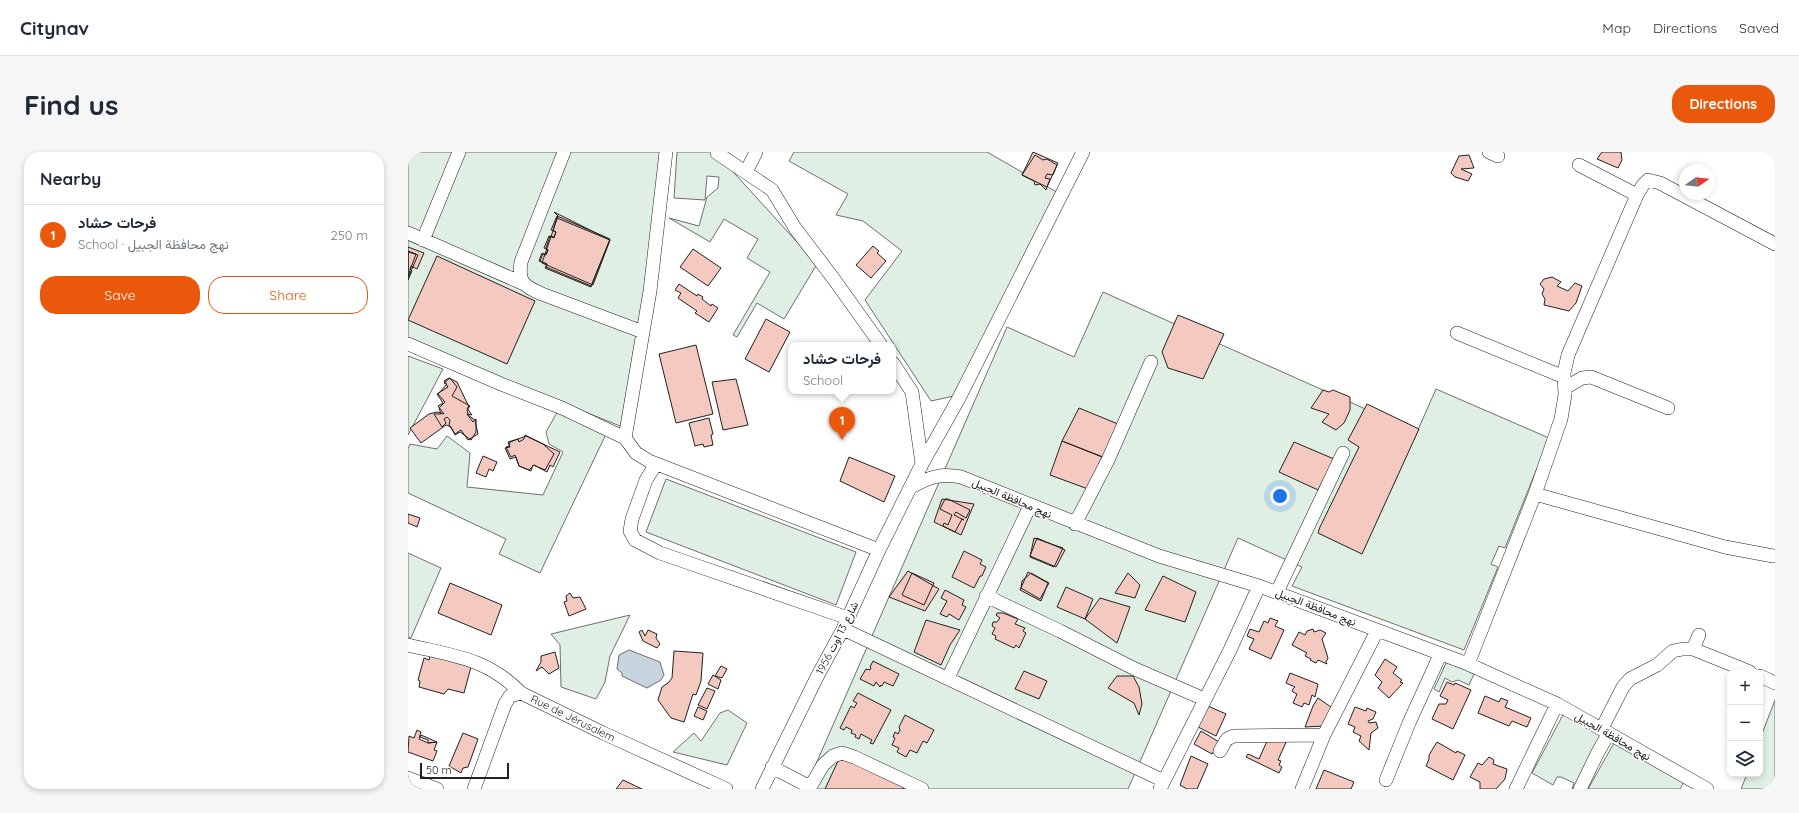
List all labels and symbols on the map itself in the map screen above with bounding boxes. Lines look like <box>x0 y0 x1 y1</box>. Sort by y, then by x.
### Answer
north arrow <box>1679 164 1715 200</box>
pin: 1 <box>829 407 855 440</box>
street label: نهج محافظة الجبيل <box>970 475 1054 522</box>
your location <box>1270 486 1290 506</box>
street label: نهج محافظة الجبيل <box>1273 585 1358 630</box>
street label: شارع 13 اوت 1956 <box>813 599 862 677</box>
street label: Rue de Jérusalem <box>528 691 618 745</box>
street label: نهج محافظة الجبيل <box>1572 709 1653 764</box>
scale bar <box>420 761 509 780</box>

